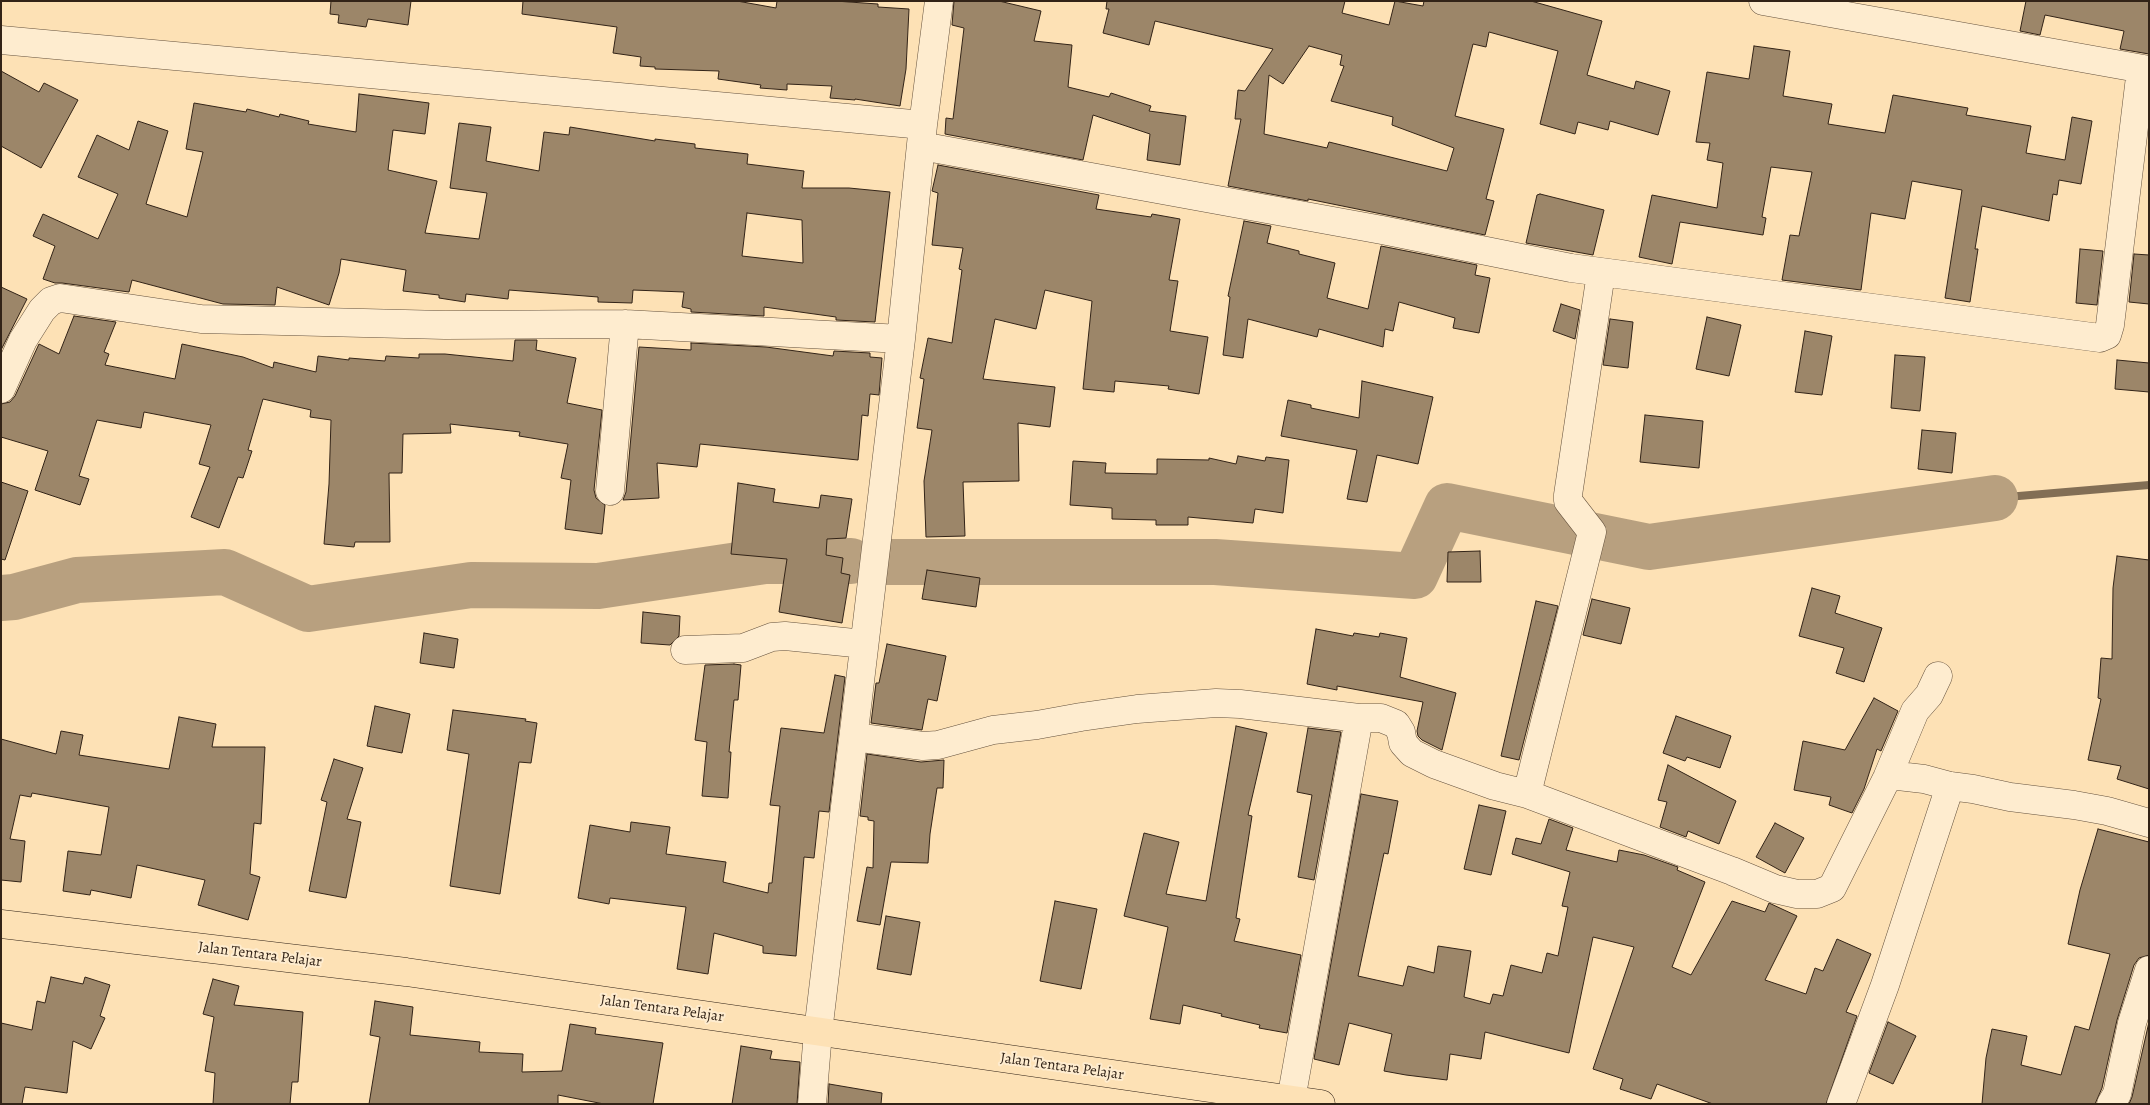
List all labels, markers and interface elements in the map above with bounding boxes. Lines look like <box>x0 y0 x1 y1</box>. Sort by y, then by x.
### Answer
street label: Jalan Tentara Pelajar <box>197 938 323 972</box>
street label: Jalan Tentara Pelajar <box>599 991 725 1027</box>
street label: Jalan Tentara Pelajar <box>999 1049 1125 1085</box>

